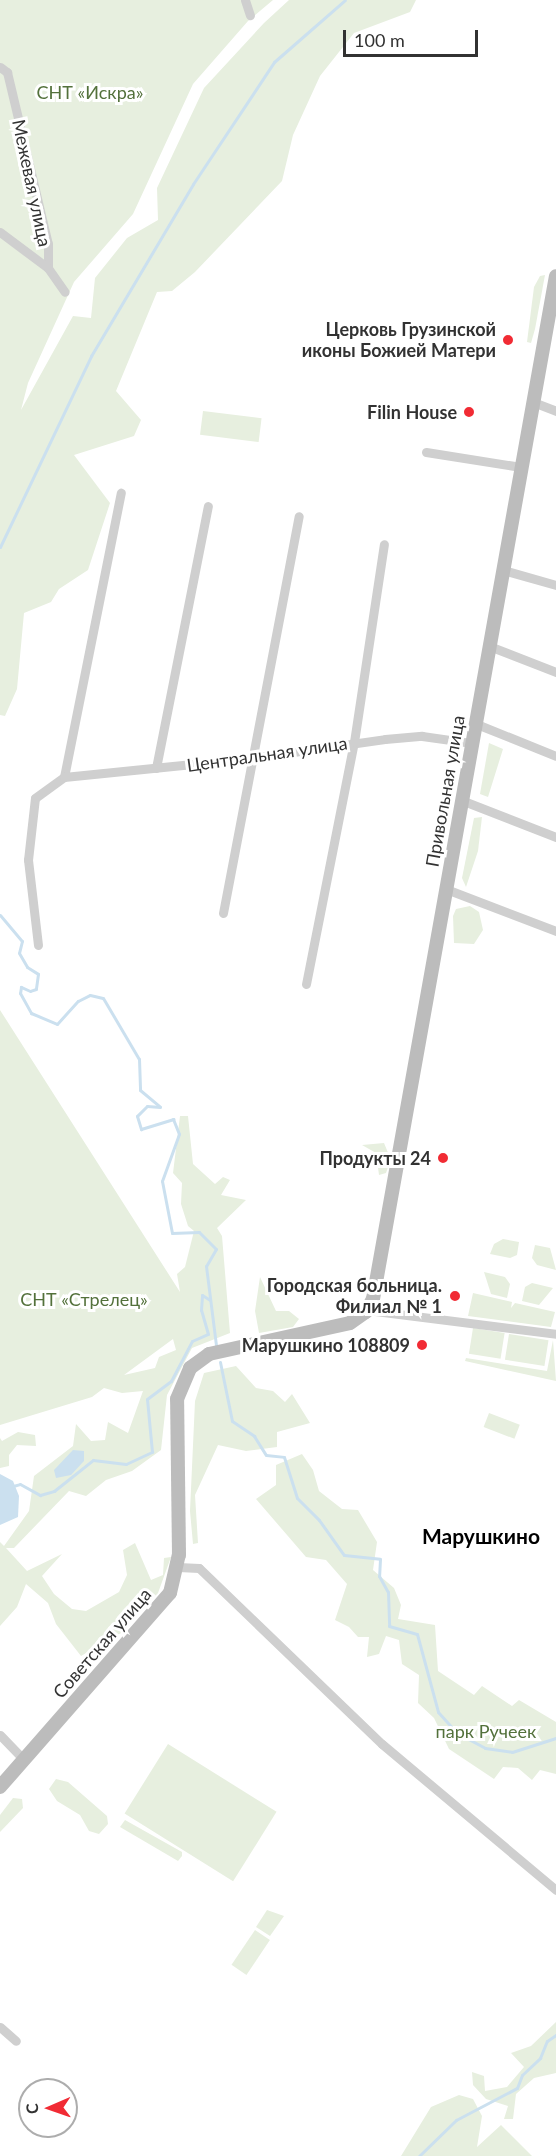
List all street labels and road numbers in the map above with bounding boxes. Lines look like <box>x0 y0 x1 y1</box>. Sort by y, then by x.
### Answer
street label: Межевая улица <box>8 117 56 249</box>
street label: Привольная улица <box>421 714 469 868</box>
street label: Центральная улица <box>185 732 349 776</box>
street label: Советская улица <box>48 1584 156 1702</box>

